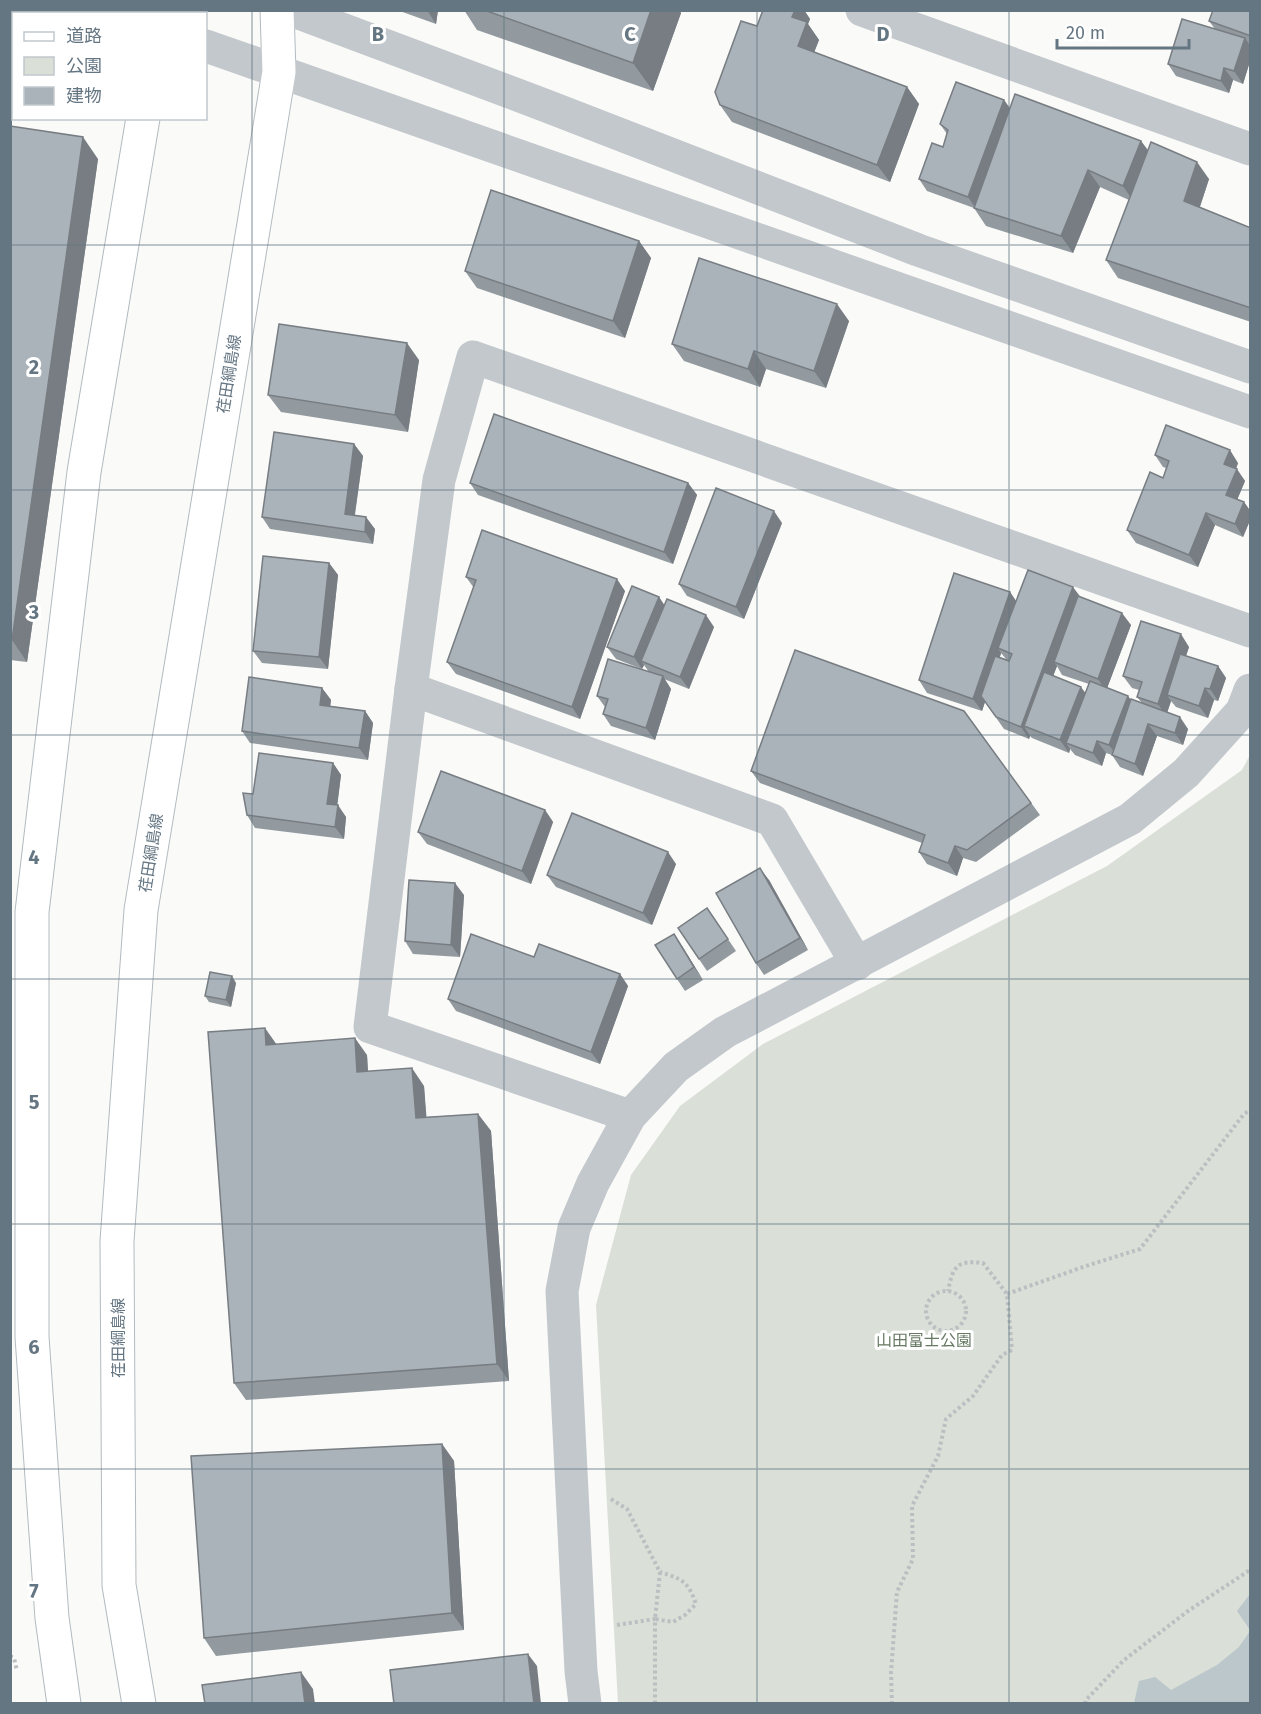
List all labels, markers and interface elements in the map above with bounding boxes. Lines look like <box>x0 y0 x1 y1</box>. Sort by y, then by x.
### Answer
legend <box>12 12 207 120</box>
scale bar <box>1057 12 1189 50</box>
text: B <box>372 22 384 46</box>
text: C <box>624 22 636 46</box>
text: D <box>876 22 890 46</box>
text: 20 m <box>1066 22 1105 44</box>
text: 道路 <box>66 25 102 47</box>
text: 公園 <box>66 55 102 77</box>
text: 建物 <box>66 85 102 107</box>
street label: 荏田綱島線 <box>213 333 245 415</box>
text: 2 <box>29 355 39 379</box>
text: 3 <box>28 600 39 624</box>
street label: 荏田綱島線 <box>135 812 167 894</box>
text: 4 <box>28 845 40 869</box>
text: 5 <box>29 1090 40 1114</box>
street label: 荏田綱島線 <box>109 1298 128 1378</box>
park label: 山田富士公園 <box>876 1331 972 1350</box>
text: 6 <box>28 1335 40 1359</box>
text: 7 <box>29 1579 39 1603</box>

